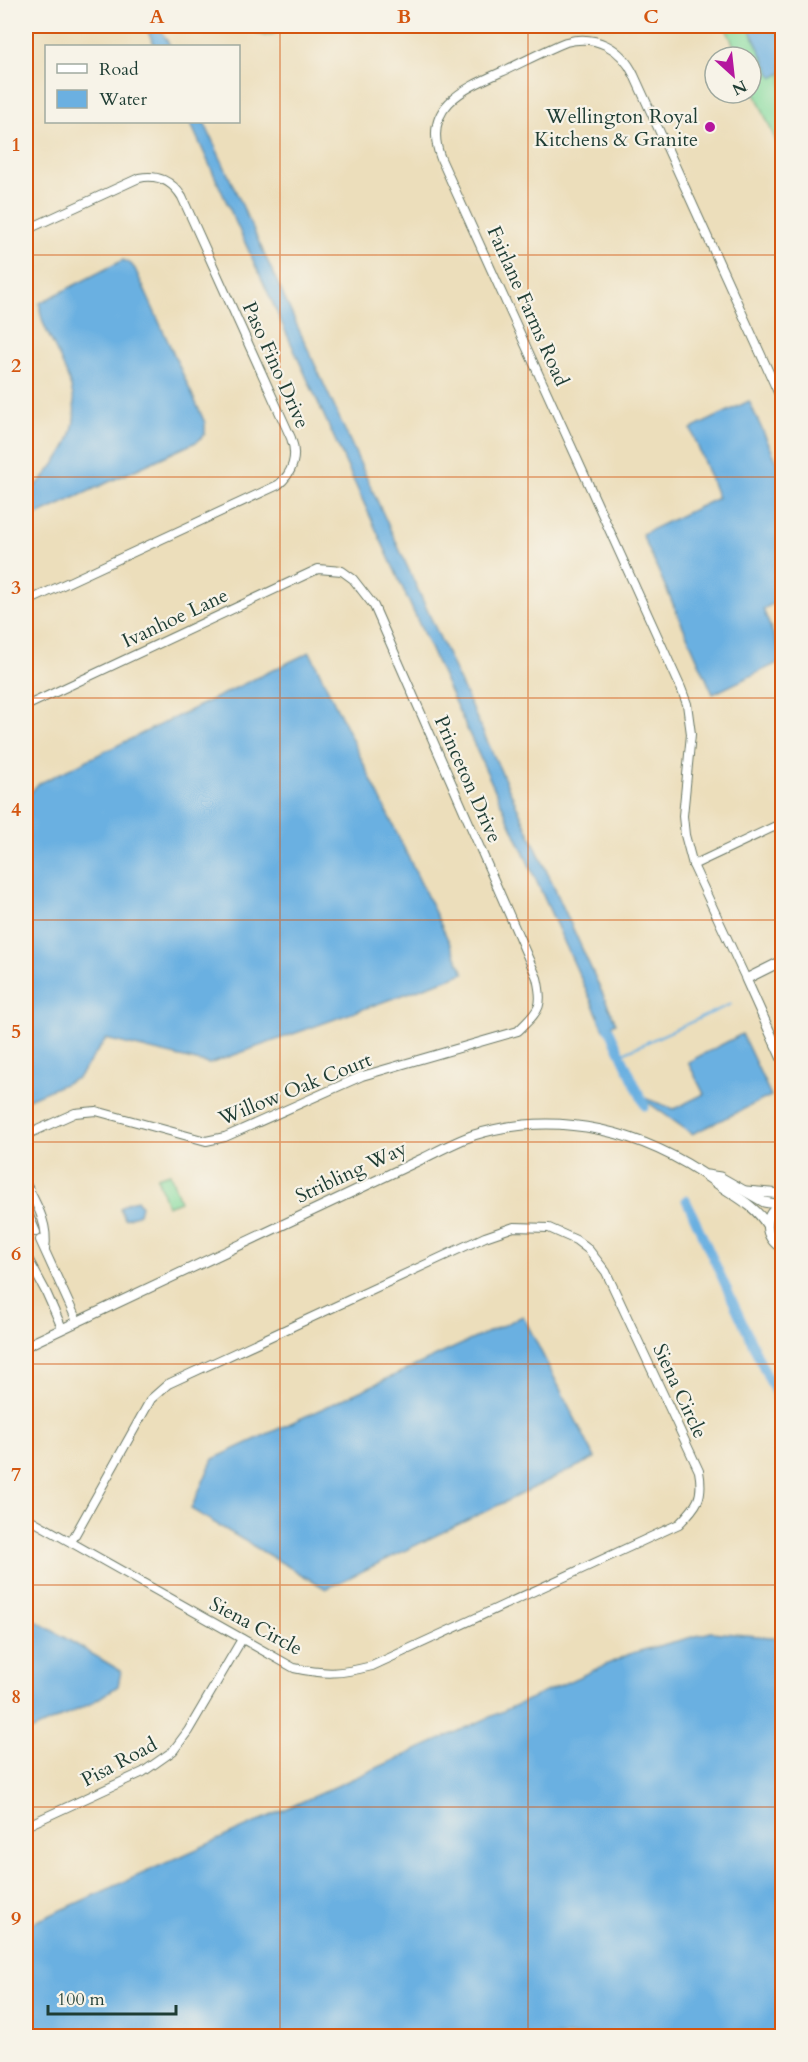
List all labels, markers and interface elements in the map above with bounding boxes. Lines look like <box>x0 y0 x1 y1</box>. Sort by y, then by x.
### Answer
text: A <box>149 3 165 30</box>
text: B <box>397 3 411 30</box>
text: C <box>643 3 659 30</box>
legend <box>45 45 240 123</box>
north arrow <box>703 45 763 105</box>
text: Road <box>99 57 139 82</box>
text: N <box>728 75 751 100</box>
text: Water <box>98 87 148 112</box>
place label: Wellington Royal Kitchens & Granite <box>534 103 698 153</box>
marker: Wellington Royal Kitchens & Granite <box>703 120 717 134</box>
text: 1 <box>11 131 21 158</box>
street label: Fairlane Farms Road <box>481 222 576 391</box>
street label: Paso Fino Drive <box>236 297 316 433</box>
text: 2 <box>11 352 21 379</box>
text: 3 <box>11 574 21 601</box>
street label: Ivanhoe Lane <box>117 582 233 654</box>
street label: Princeton Drive <box>428 711 508 847</box>
text: 4 <box>11 796 21 823</box>
text: 5 <box>11 1018 21 1045</box>
street label: Willow Oak Court <box>214 1046 376 1132</box>
street label: Stribling Way <box>291 1134 411 1210</box>
text: 6 <box>11 1240 21 1267</box>
street label: Siena Circle <box>646 1339 714 1443</box>
text: 7 <box>11 1461 21 1488</box>
street label: Siena Circle <box>205 1590 307 1662</box>
text: 8 <box>11 1683 21 1710</box>
street label: Pisa Road <box>76 1731 162 1793</box>
text: 9 <box>11 1905 21 1932</box>
scale bar <box>48 1978 176 2016</box>
text: 100 m <box>57 1987 105 2012</box>

